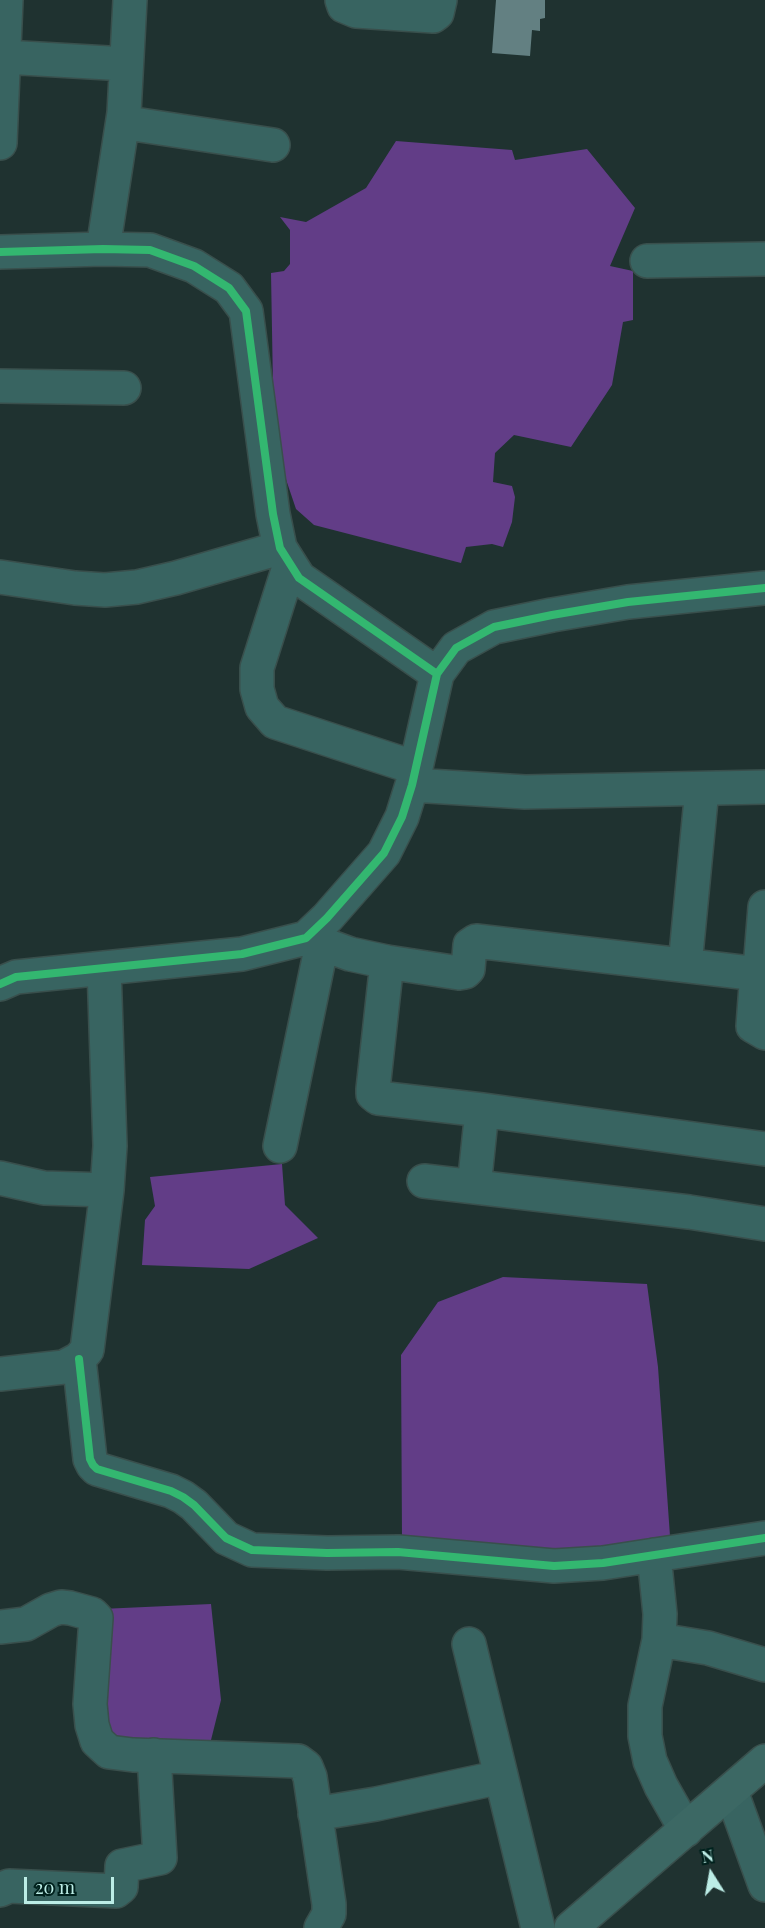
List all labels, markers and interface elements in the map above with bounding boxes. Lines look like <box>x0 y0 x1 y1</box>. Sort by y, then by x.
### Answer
north arrow <box>681 1844 741 1904</box>
text: N <box>700 1844 715 1867</box>
scale bar <box>27 1865 117 1903</box>
text: 20 m <box>35 1875 75 1899</box>

